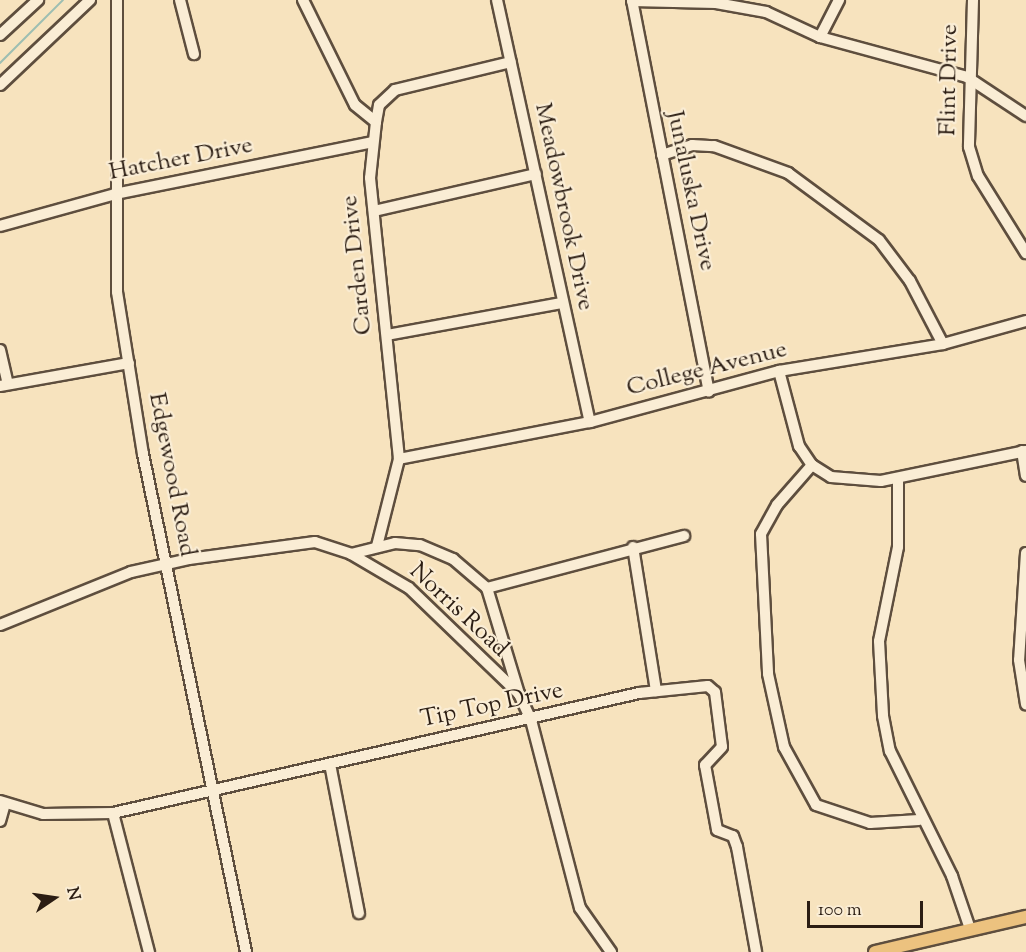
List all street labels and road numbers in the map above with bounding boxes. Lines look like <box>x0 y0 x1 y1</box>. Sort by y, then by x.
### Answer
street label: Flint Drive <box>935 24 965 136</box>
street label: Meadowbrook Drive <box>527 101 599 313</box>
street label: Junaluska Drive <box>659 108 721 274</box>
street label: Hatcher Drive <box>107 132 255 188</box>
street label: Carden Drive <box>336 194 380 336</box>
street label: College Avenue <box>624 336 790 404</box>
street label: Edgewood Road <box>141 391 201 559</box>
street label: Norris Road <box>402 558 514 664</box>
street label: Tip Top Drive <box>418 677 566 735</box>

